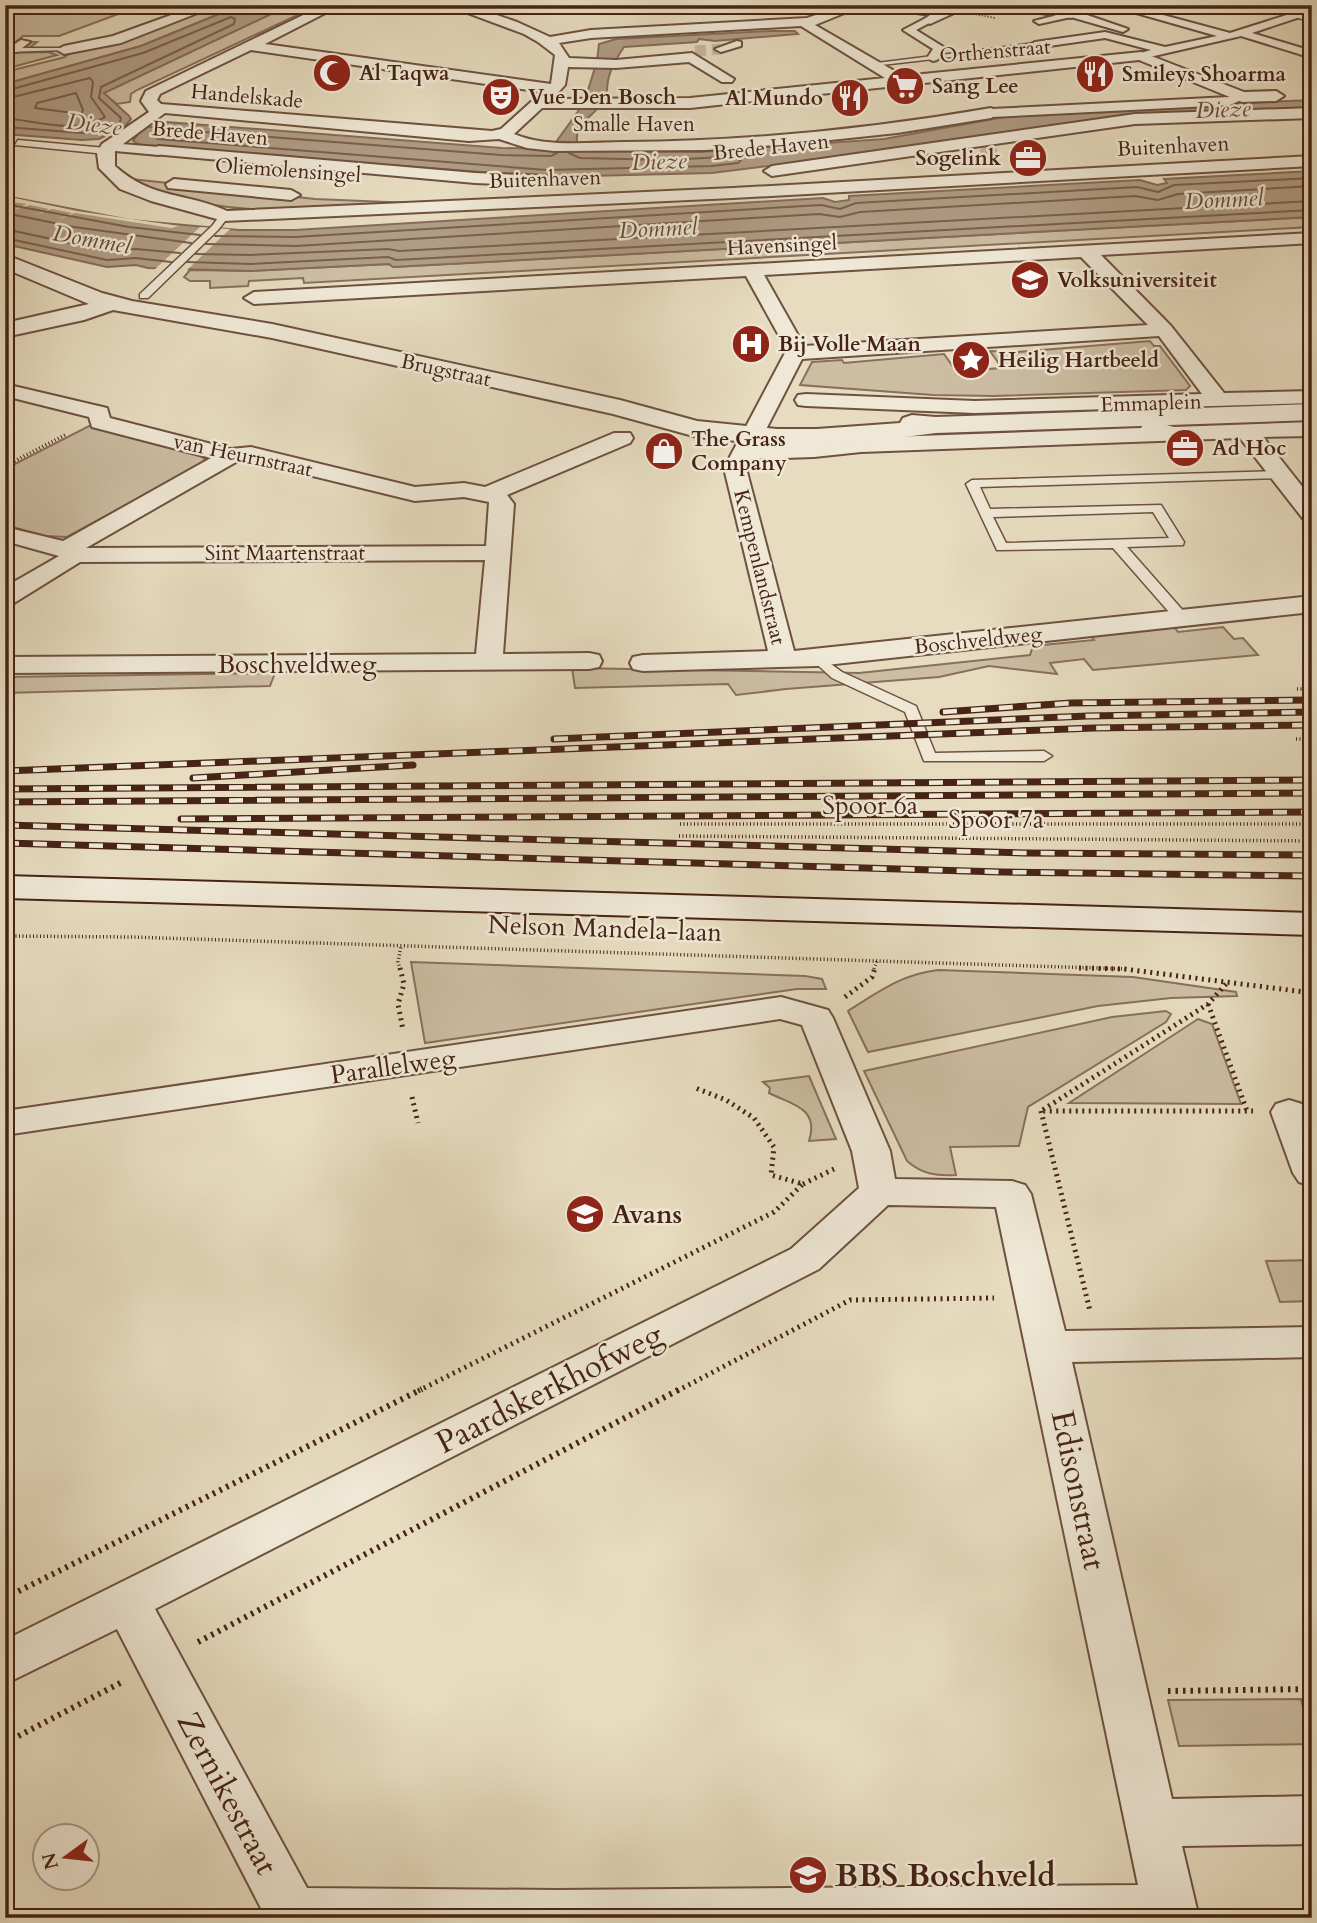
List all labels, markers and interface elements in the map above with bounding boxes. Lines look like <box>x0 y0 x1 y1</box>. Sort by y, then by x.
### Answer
street label: Orthenstraat <box>938 32 1052 71</box>
mosque icon: Al Taqwa <box>311 52 353 94</box>
restaurant icon: Smileys Shoarma <box>1074 53 1116 95</box>
place label: Al Taqwa <box>359 59 450 88</box>
place label: Smileys Shoarma <box>1122 60 1286 89</box>
supermarket icon: Sang Lee <box>884 65 926 107</box>
place label: Sang Lee <box>932 72 1019 101</box>
theatre icon: Vue Den Bosch <box>480 76 522 118</box>
street label: Handelskade <box>190 77 304 116</box>
restaurant icon: Al Mundo <box>829 77 871 119</box>
place label: Vue Den Bosch <box>528 83 676 112</box>
place label: Al Mundo <box>725 84 823 113</box>
water label: Dieze <box>1195 93 1251 126</box>
water label: Dieze <box>65 106 123 143</box>
street label: Smalle Haven <box>573 110 695 139</box>
street label: Brede Haven <box>151 114 269 153</box>
street label: Brede Haven <box>712 127 831 168</box>
street label: Buitenhaven <box>1116 129 1230 164</box>
office icon: Sogelink <box>1007 137 1049 179</box>
place label: Sogelink <box>916 144 1001 173</box>
water label: Dieze <box>631 145 687 178</box>
street label: Oliemolensingel <box>214 151 362 190</box>
street label: Buitenhaven <box>488 163 602 196</box>
water label: Dommel <box>1184 182 1265 217</box>
water label: Dommel <box>618 211 699 246</box>
water label: Dommel <box>50 217 134 262</box>
street label: Havensingel <box>726 228 838 263</box>
school or university icon: Volksuniversiteit <box>1009 259 1051 301</box>
place label: Volksuniversiteit <box>1057 266 1218 295</box>
hospital icon: Bij Volle Maan <box>730 323 772 365</box>
place label: Bij Volle Maan <box>778 330 922 359</box>
place icon: Heilig Hartbeeld <box>950 339 992 381</box>
place label: Heilig Hartbeeld <box>998 346 1159 375</box>
street label: Brugstraat <box>398 347 494 394</box>
street label: Emmaplein <box>1100 387 1202 420</box>
place label: The Grass Company <box>691 425 787 478</box>
street label: van Heurnstraat <box>171 427 316 484</box>
office icon: Ad Hoc <box>1164 427 1206 469</box>
shop icon: The Grass Company <box>643 430 685 472</box>
place label: Ad Hoc <box>1212 434 1286 463</box>
street label: Kempenlandstraat <box>726 486 793 648</box>
street label: Sint Maartenstraat <box>205 539 366 568</box>
street label: Boschveldweg <box>913 619 1044 662</box>
street label: Boschveldweg <box>217 647 377 682</box>
street label: Spoor 6a <box>822 788 918 823</box>
street label: Spoor 7a <box>948 802 1044 837</box>
street label: Nelson Mandela-laan <box>487 907 723 950</box>
street label: Parallelweg <box>328 1040 458 1093</box>
school or university icon: Avans <box>564 1193 606 1235</box>
place label: Avans <box>612 1197 682 1232</box>
street label: Paardskerkhofweg <box>428 1313 671 1465</box>
street label: Edisonstraat <box>1040 1406 1116 1574</box>
street label: Zernikestraat <box>166 1705 288 1882</box>
north arrow <box>32 1822 102 1892</box>
text: N <box>36 1849 65 1872</box>
school or university icon: BBS Boschveld <box>787 1854 829 1896</box>
place label: BBS Boschveld <box>835 1854 1056 1898</box>

